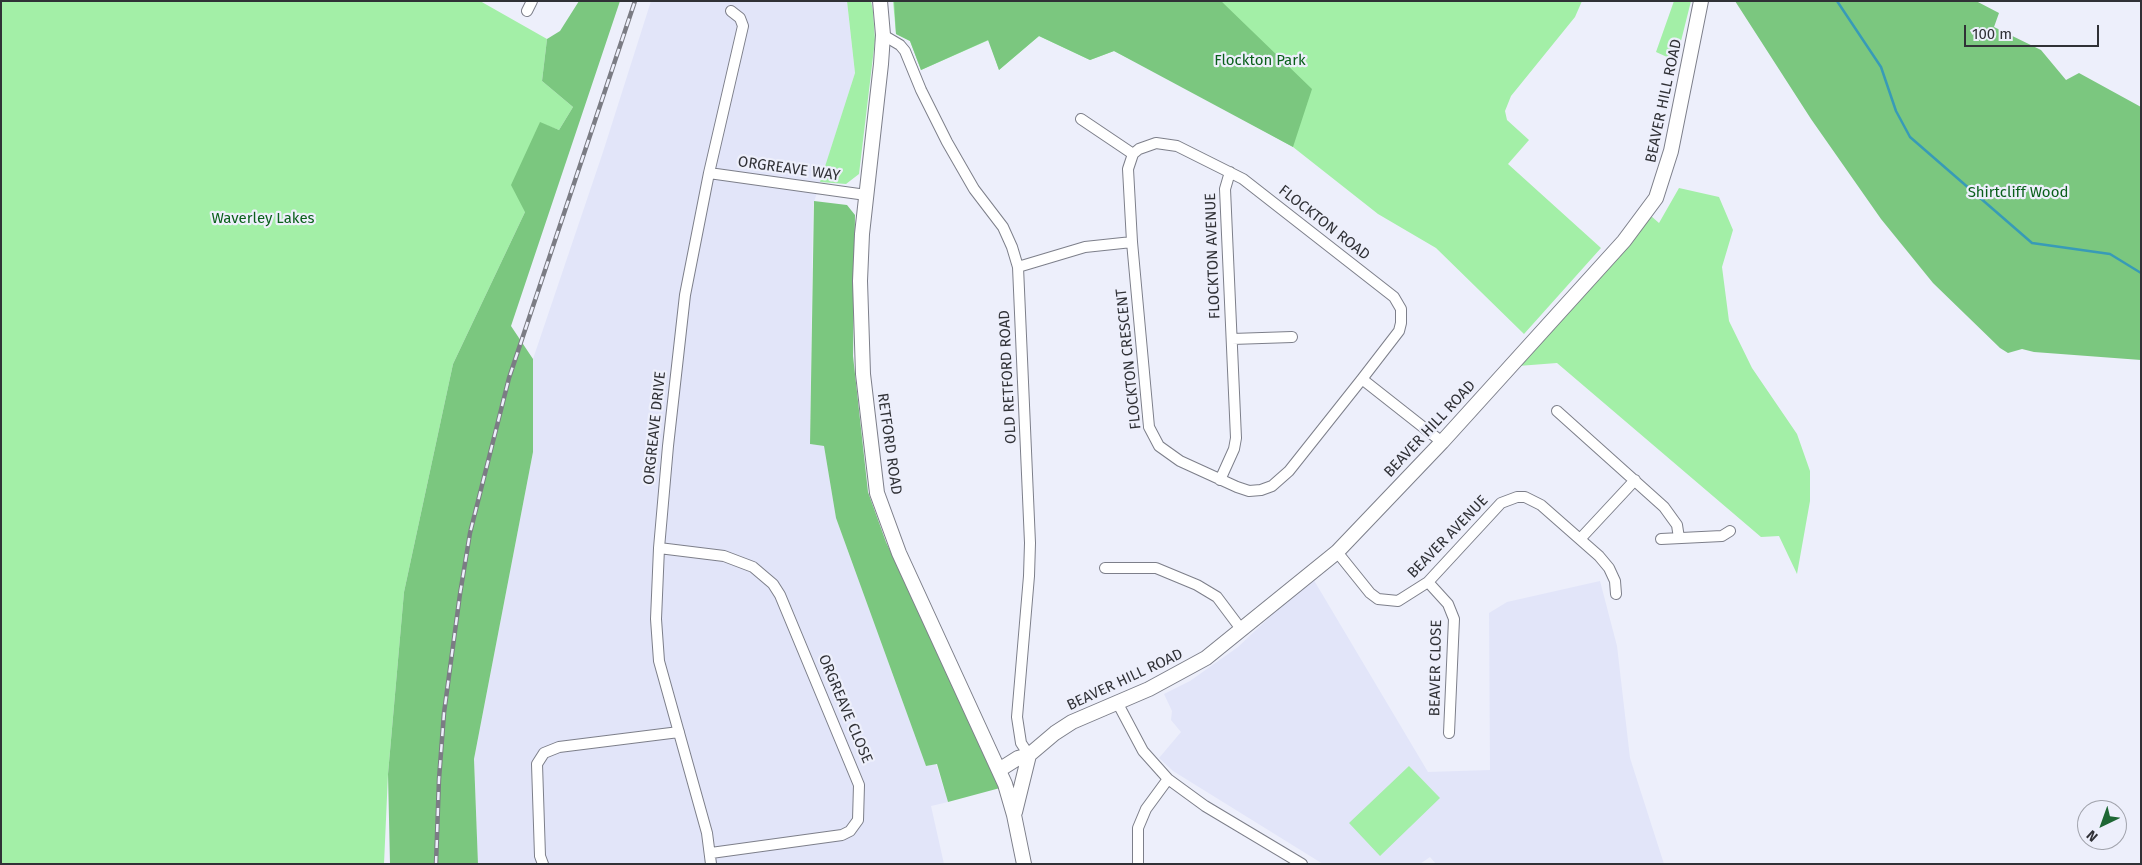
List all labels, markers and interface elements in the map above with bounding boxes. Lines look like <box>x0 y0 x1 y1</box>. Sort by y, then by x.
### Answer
scale bar <box>1967 15 2102 47</box>
text: 100 m <box>1972 25 2012 43</box>
street label: BEAVER HILL ROAD <box>1642 38 1686 164</box>
park label: Flockton Park <box>1214 52 1306 70</box>
street label: ORGREAVE WAY <box>737 153 841 185</box>
street label: FLOCKTON ROAD <box>1275 182 1373 264</box>
park label: Shirtcliff Wood <box>1968 184 2068 202</box>
street label: FLOCKTON AVENUE <box>1202 192 1224 320</box>
park label: Waverley Lakes <box>211 210 315 228</box>
street label: FLOCKTON CRESCENT <box>1113 288 1145 430</box>
street label: OLD RETFORD ROAD <box>996 310 1020 444</box>
street label: ORGREAVE DRIVE <box>640 370 670 486</box>
street label: BEAVER HILL ROAD <box>1380 377 1480 481</box>
street label: RETFORD ROAD <box>873 392 905 496</box>
street label: BEAVER AVENUE <box>1404 492 1492 582</box>
street label: BEAVER CLOSE <box>1426 619 1446 717</box>
street label: BEAVER HILL ROAD <box>1064 645 1186 715</box>
street label: ORGREAVE CLOSE <box>814 652 876 766</box>
north arrow <box>2077 800 2127 850</box>
text: N <box>2083 826 2101 845</box>

